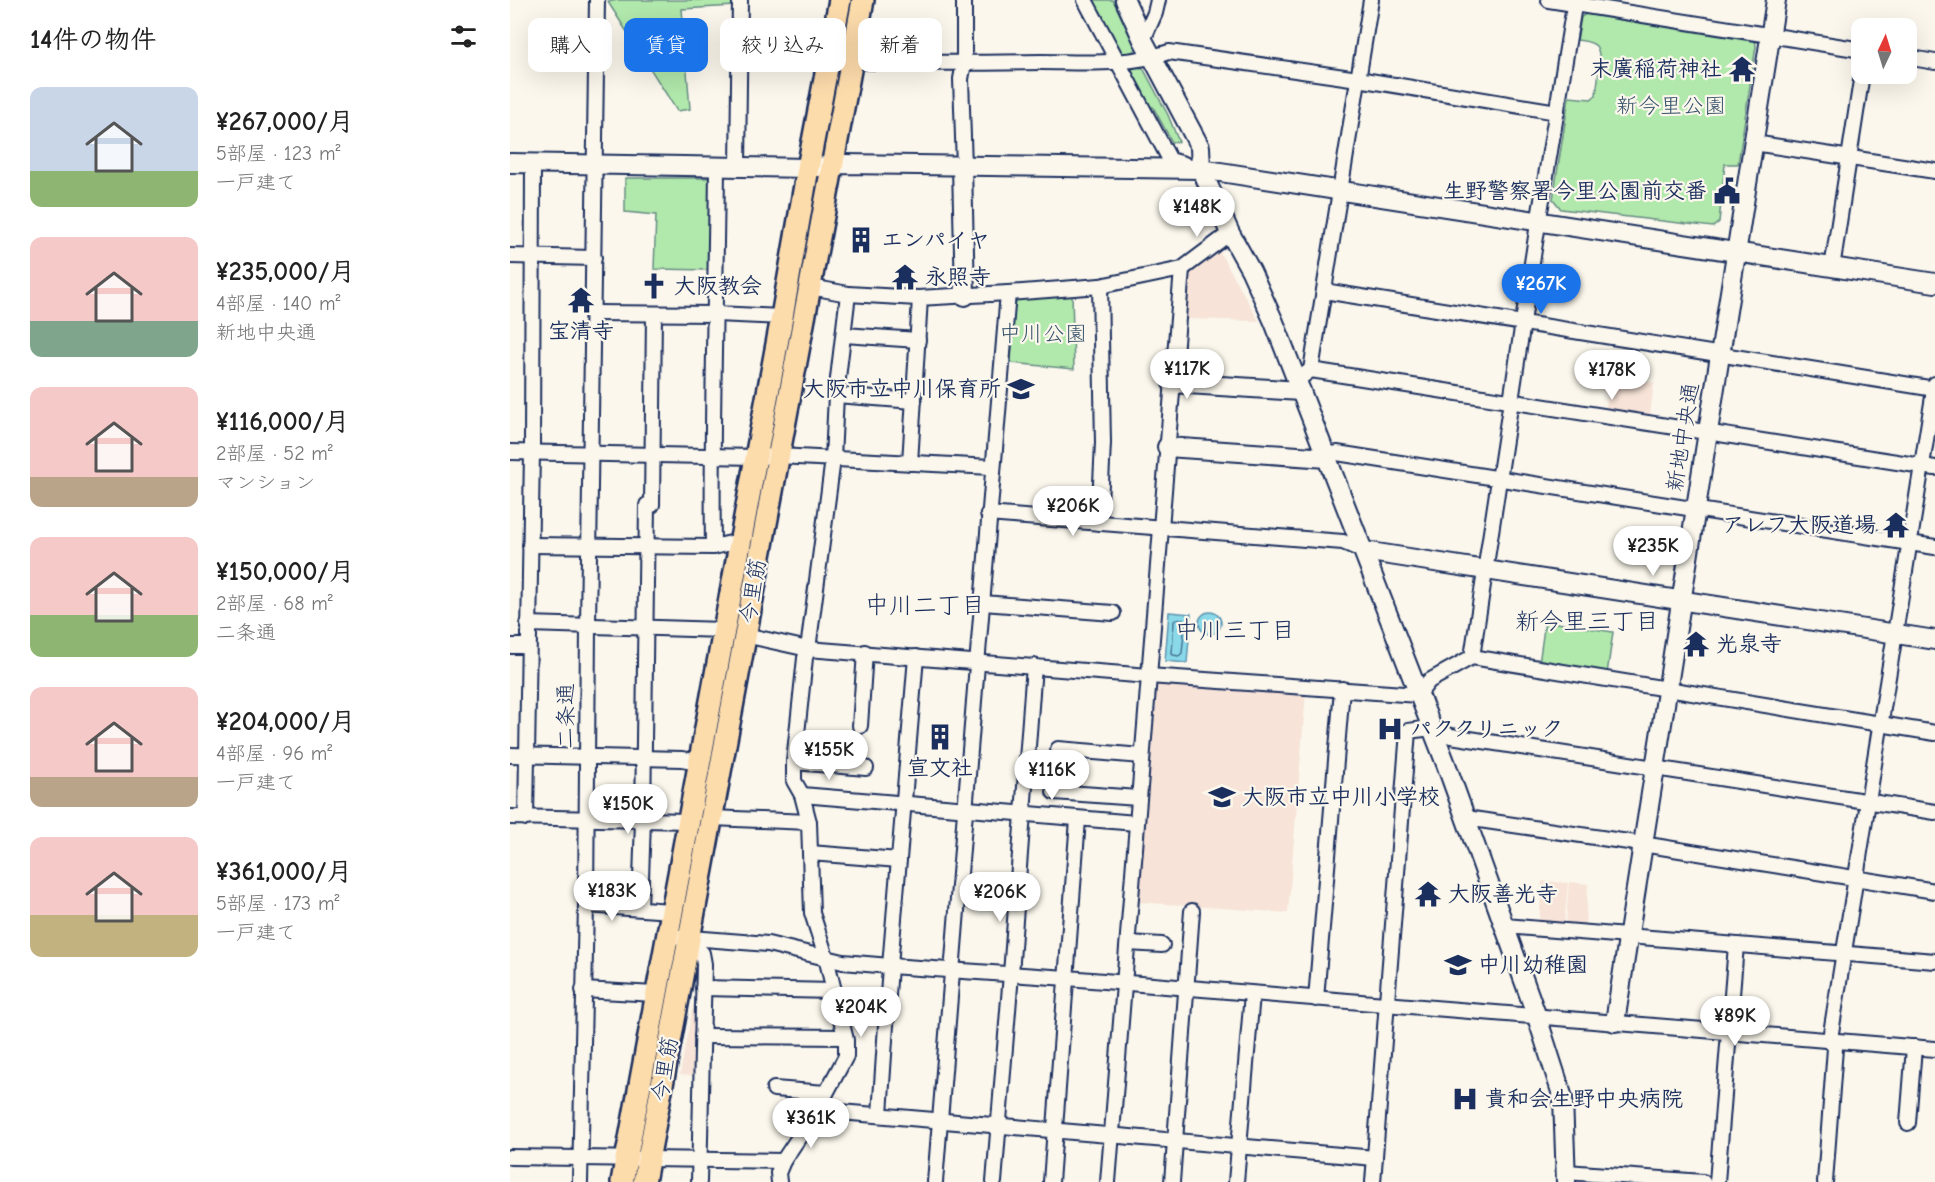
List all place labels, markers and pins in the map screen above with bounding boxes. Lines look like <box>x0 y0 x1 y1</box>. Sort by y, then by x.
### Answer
temple icon: 末廣稲荷神社 <box>1727 54 1757 84</box>
place label: 末廣稲荷神社 <box>1590 56 1722 82</box>
public building icon: 生野警察署今里公園前交番 <box>1712 176 1742 206</box>
place label: 生野警察署今里公園前交番 <box>1443 178 1707 204</box>
pin: ¥148K <box>1155 187 1239 238</box>
building icon: エンパイヤ <box>846 225 876 255</box>
place label: エンパイヤ <box>881 227 990 253</box>
temple icon: 永照寺 <box>890 262 920 292</box>
place label: 永照寺 <box>925 264 991 290</box>
pin: ¥267K <box>1499 264 1583 315</box>
church icon: 大阪教会 <box>639 271 669 301</box>
place label: 大阪教会 <box>674 273 762 299</box>
temple icon: 宝清寺 <box>566 285 596 315</box>
place label: 宝清寺 <box>548 318 614 344</box>
pin: ¥117K <box>1145 349 1229 400</box>
pin: ¥178K <box>1570 350 1654 401</box>
school or university icon: 大阪市立中川保育所 <box>1006 374 1036 404</box>
place label: 大阪市立中川保育所 <box>803 376 1001 402</box>
pin: ¥206K <box>1031 486 1115 537</box>
temple icon: アレフ大阪道場 <box>1881 510 1911 540</box>
place label: アレフ大阪道場 <box>1722 512 1876 538</box>
pin: ¥235K <box>1611 526 1695 577</box>
temple icon: 光泉寺 <box>1681 629 1711 659</box>
place label: 光泉寺 <box>1716 631 1782 657</box>
hospital icon: パククリニック <box>1375 714 1405 744</box>
place label: パククリニック <box>1410 716 1563 742</box>
building icon: 宣文社 <box>925 722 955 752</box>
pin: ¥155K <box>787 730 871 781</box>
pin: ¥116K <box>1010 750 1094 801</box>
place label: 宣文社 <box>907 755 973 781</box>
school or university icon: 大阪市立中川小学校 <box>1207 782 1237 812</box>
pin: ¥150K <box>586 784 670 835</box>
place label: 大阪市立中川小学校 <box>1242 784 1440 810</box>
pin: ¥183K <box>570 871 654 922</box>
pin: ¥206K <box>958 872 1042 923</box>
temple icon: 大阪善光寺 <box>1413 879 1443 909</box>
place label: 大阪善光寺 <box>1448 881 1558 907</box>
school or university icon: 中川幼稚園 <box>1443 950 1473 980</box>
place label: 中川幼稚園 <box>1478 952 1588 978</box>
pin: ¥204K <box>819 987 903 1038</box>
pin: ¥89K <box>1699 996 1771 1047</box>
hospital icon: 貴和会生野中央病院 <box>1450 1084 1480 1114</box>
place label: 貴和会生野中央病院 <box>1485 1086 1683 1112</box>
pin: ¥361K <box>769 1098 853 1149</box>

